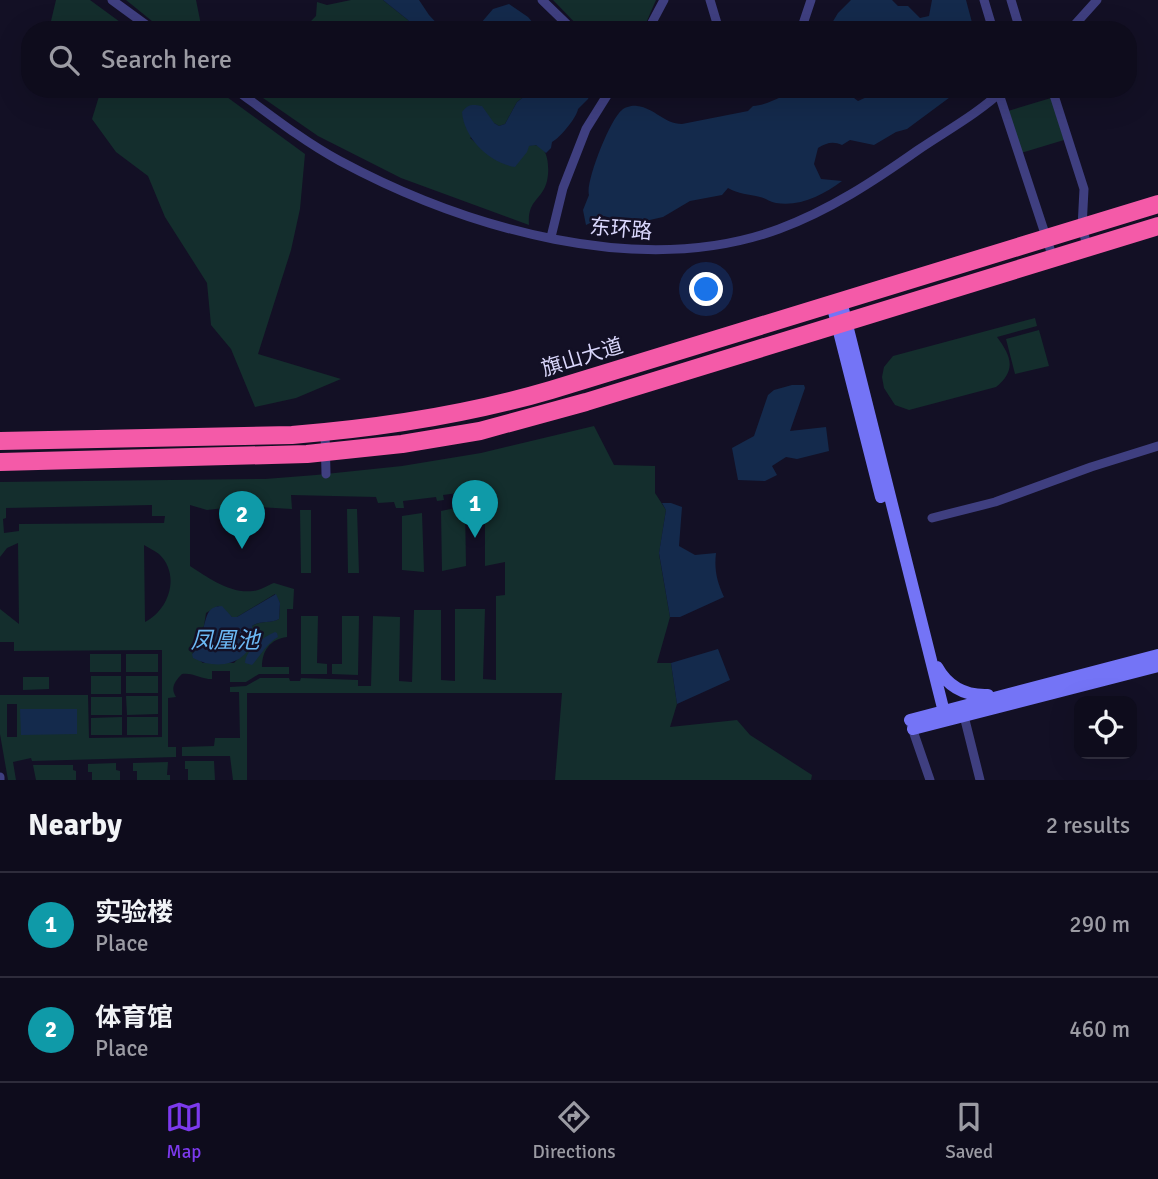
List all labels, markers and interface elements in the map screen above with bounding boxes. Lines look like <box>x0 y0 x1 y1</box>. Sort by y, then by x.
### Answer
search box <box>21 21 1137 98</box>
icon: search <box>45 41 83 79</box>
text: Search here <box>101 44 232 76</box>
street label: 东环路 <box>588 213 654 245</box>
your location <box>689 272 723 306</box>
street label: 旗山大道 <box>538 332 626 382</box>
pin: 1 <box>452 480 498 538</box>
pin: 2 <box>219 491 265 549</box>
water label: 凤凰池 <box>191 626 262 655</box>
map controls <box>1074 696 1137 759</box>
button: locate <box>1074 696 1137 759</box>
text: Nearby <box>28 807 122 844</box>
text: 2 results <box>1046 811 1130 840</box>
text: 实验楼 <box>95 897 173 929</box>
text: 1 <box>45 910 57 939</box>
text: 290 m <box>1069 910 1130 939</box>
text: Place <box>95 929 149 958</box>
text: 体育馆 <box>95 1002 173 1034</box>
text: 2 <box>45 1015 57 1044</box>
text: 460 m <box>1069 1015 1130 1044</box>
text: Place <box>95 1034 149 1063</box>
tab: Map <box>165 1098 203 1164</box>
tab: Directions <box>533 1098 616 1164</box>
tab: Saved <box>945 1098 993 1164</box>

